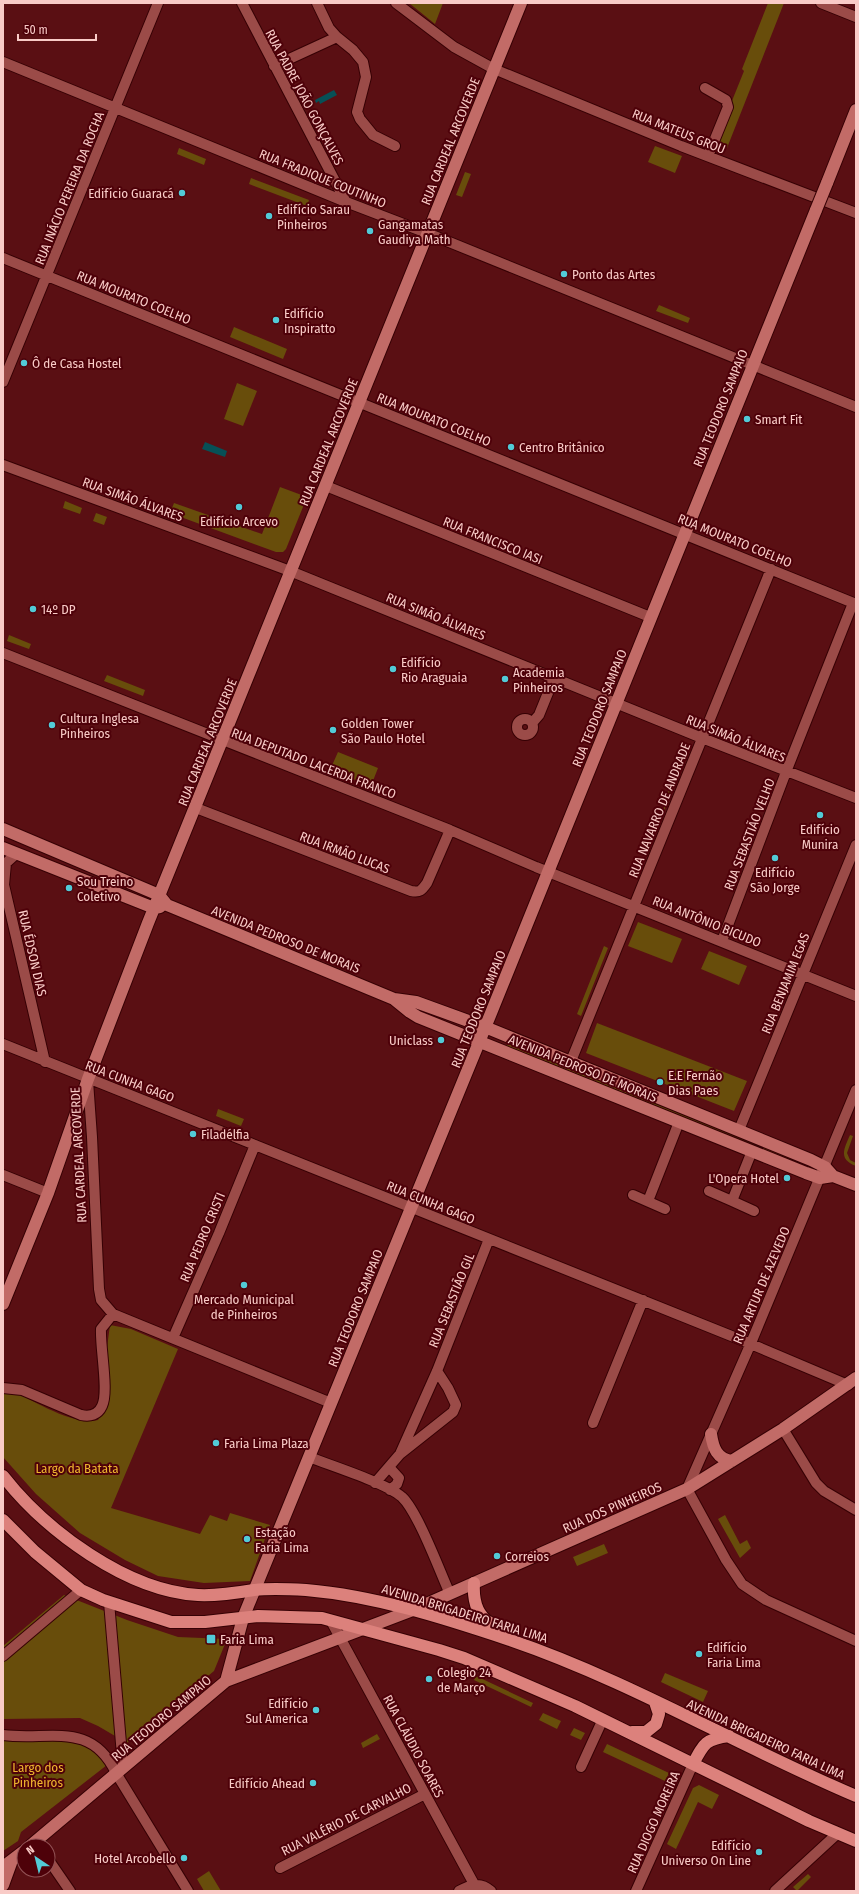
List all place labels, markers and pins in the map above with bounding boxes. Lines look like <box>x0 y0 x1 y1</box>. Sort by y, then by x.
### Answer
place label: Edifício Guaracá <box>88 186 174 201</box>
marker: Edifício Guaracá <box>177 188 187 198</box>
place label: Edifício Sarau Pinheiros <box>277 202 350 232</box>
marker: Edifício Sarau Pinheiros <box>264 211 274 221</box>
place label: Gangamatas Gaudiya Math <box>378 217 451 247</box>
marker: Gangamatas Gaudiya Math <box>365 226 375 236</box>
place label: Ponto das Artes <box>572 267 656 282</box>
marker: Ponto das Artes <box>559 269 569 279</box>
place label: Edifício Inspiratto <box>284 306 336 336</box>
marker: Edifício Inspiratto <box>271 315 281 325</box>
place label: Ô de Casa Hostel <box>32 356 122 371</box>
marker: Ô de Casa Hostel <box>19 358 29 368</box>
place label: Smart Fit <box>755 412 803 427</box>
marker: Smart Fit <box>742 414 752 424</box>
place label: Centro Britânico <box>519 440 605 455</box>
marker: Centro Britânico <box>506 442 516 452</box>
marker: Edifício Arcevo <box>234 502 244 512</box>
place label: Edifício Arcevo <box>200 514 278 529</box>
place label: 14º DP <box>41 602 76 617</box>
marker: 14º DP <box>28 604 38 614</box>
place label: Edifício Rio Araguaia <box>401 655 467 685</box>
marker: Edifício Rio Araguaia <box>388 664 398 674</box>
place label: Academia Pinheiros <box>513 665 565 695</box>
marker: Academia Pinheiros <box>500 674 510 684</box>
place label: Cultura Inglesa Pinheiros <box>60 711 139 741</box>
place label: Golden Tower São Paulo Hotel <box>341 716 425 746</box>
marker: Cultura Inglesa Pinheiros <box>47 720 57 730</box>
marker: Golden Tower São Paulo Hotel <box>328 725 338 735</box>
marker: Edifício Munira <box>815 810 825 820</box>
place label: Edifício Munira <box>800 822 840 852</box>
marker: Edifício São Jorge <box>770 853 780 863</box>
place label: Edifício São Jorge <box>750 865 800 895</box>
place label: Sou Treino Coletivo <box>77 874 133 904</box>
marker: Sou Treino Coletivo <box>64 883 74 893</box>
place label: Uniclass <box>389 1033 433 1048</box>
marker: Uniclass <box>436 1035 446 1045</box>
place label: E.E Fernão Dias Paes <box>668 1068 722 1098</box>
marker: E.E Fernão Dias Paes <box>655 1077 665 1087</box>
place label: Filadélfia <box>201 1127 249 1142</box>
marker: Filadélfia <box>188 1129 198 1139</box>
place label: L'Opera Hotel <box>708 1171 780 1186</box>
marker: L'Opera Hotel <box>782 1173 792 1183</box>
marker: Mercado Municipal de Pinheiros <box>239 1280 249 1290</box>
place label: Mercado Municipal de Pinheiros <box>194 1292 295 1322</box>
place label: Faria Lima Plaza <box>224 1436 309 1451</box>
marker: Faria Lima Plaza <box>211 1438 221 1448</box>
place label: Estação Faria Lima <box>255 1525 309 1555</box>
marker: Estação Faria Lima <box>242 1534 252 1544</box>
place label: Correios <box>505 1549 549 1564</box>
marker: Correios <box>492 1551 502 1561</box>
place label: Faria Lima <box>220 1632 274 1647</box>
marker: Faria Lima <box>205 1633 217 1645</box>
place label: Edifício Faria Lima <box>707 1640 761 1670</box>
marker: Edifício Faria Lima <box>694 1649 704 1659</box>
place label: Colegio 24 de Março <box>437 1665 491 1695</box>
marker: Colegio 24 de Março <box>424 1674 434 1684</box>
place label: Edifício Sul America <box>245 1696 308 1726</box>
marker: Edifício Sul America <box>311 1705 321 1715</box>
place label: Edifício Ahead <box>229 1776 305 1791</box>
marker: Edifício Ahead <box>308 1778 318 1788</box>
place label: Edifício Universo On Line <box>661 1838 751 1868</box>
marker: Edifício Universo On Line <box>754 1847 764 1857</box>
place label: Hotel Arcobello <box>94 1851 176 1866</box>
marker: Hotel Arcobello <box>179 1853 189 1863</box>

